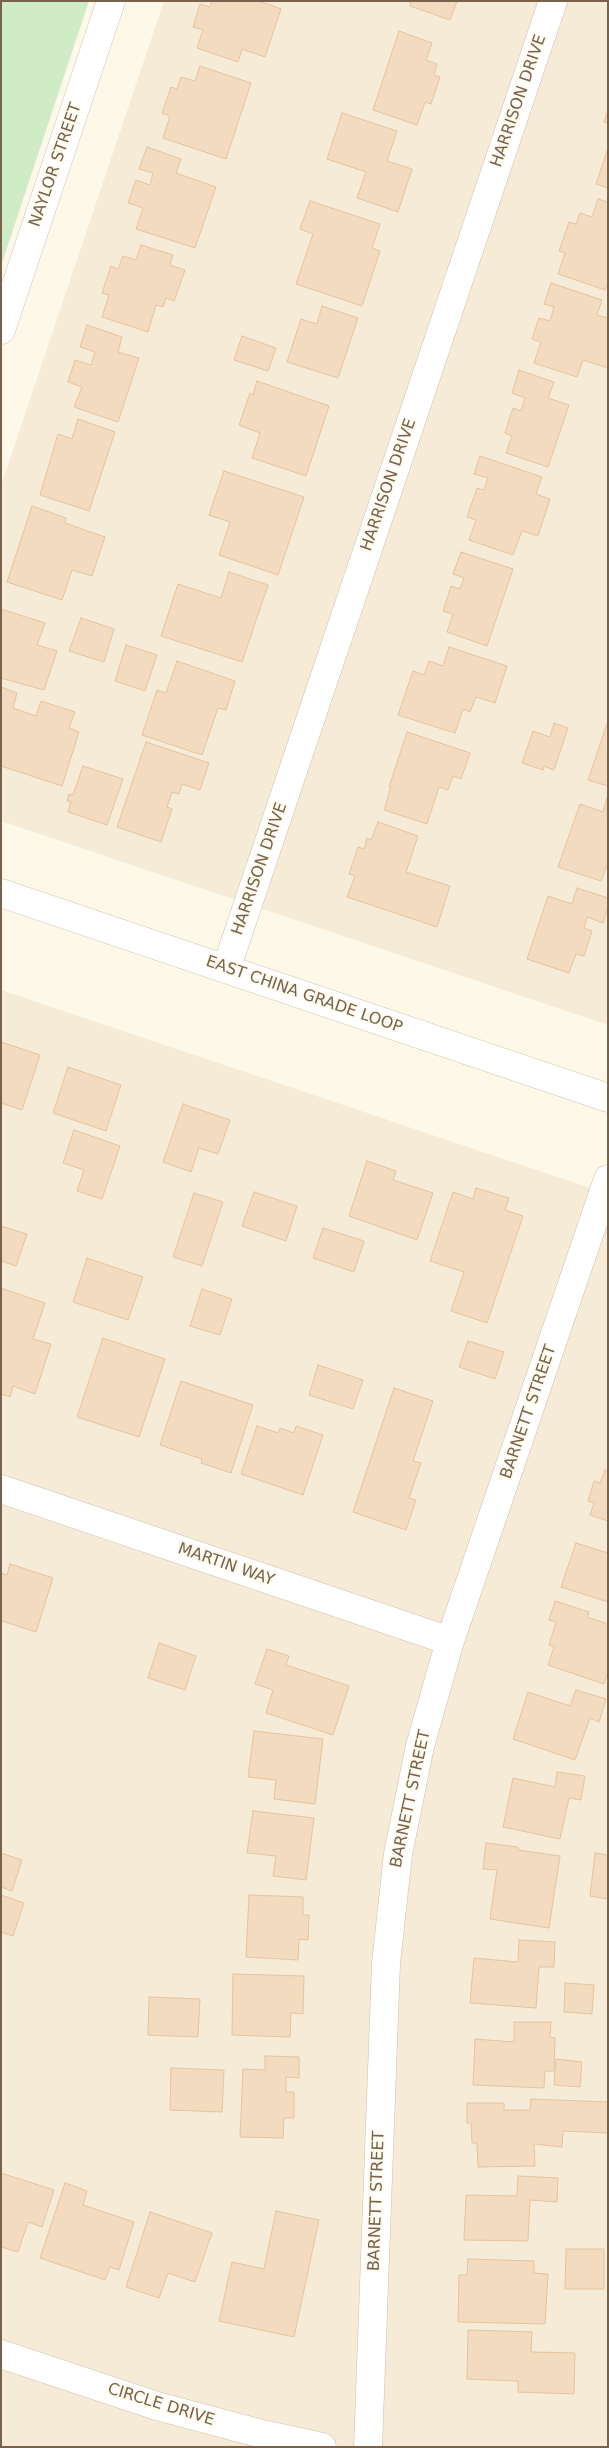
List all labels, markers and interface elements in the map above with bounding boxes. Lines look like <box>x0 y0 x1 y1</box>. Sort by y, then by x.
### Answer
street label: HARRISON DRIVE <box>487 32 551 170</box>
street label: NAYLOR STREET <box>26 101 86 229</box>
street label: HARRISON DRIVE <box>357 416 421 554</box>
street label: HARRISON DRIVE <box>228 800 292 938</box>
street label: EAST CHINA GRADE LOOP <box>203 952 405 1038</box>
street label: BARNETT STREET <box>497 1342 561 1482</box>
street label: MARTIN WAY <box>175 1540 277 1590</box>
street label: BARNETT STREET <box>387 1728 435 1870</box>
street label: BARNETT STREET <box>365 2130 389 2272</box>
street label: CIRCLE DRIVE <box>105 2380 217 2430</box>

